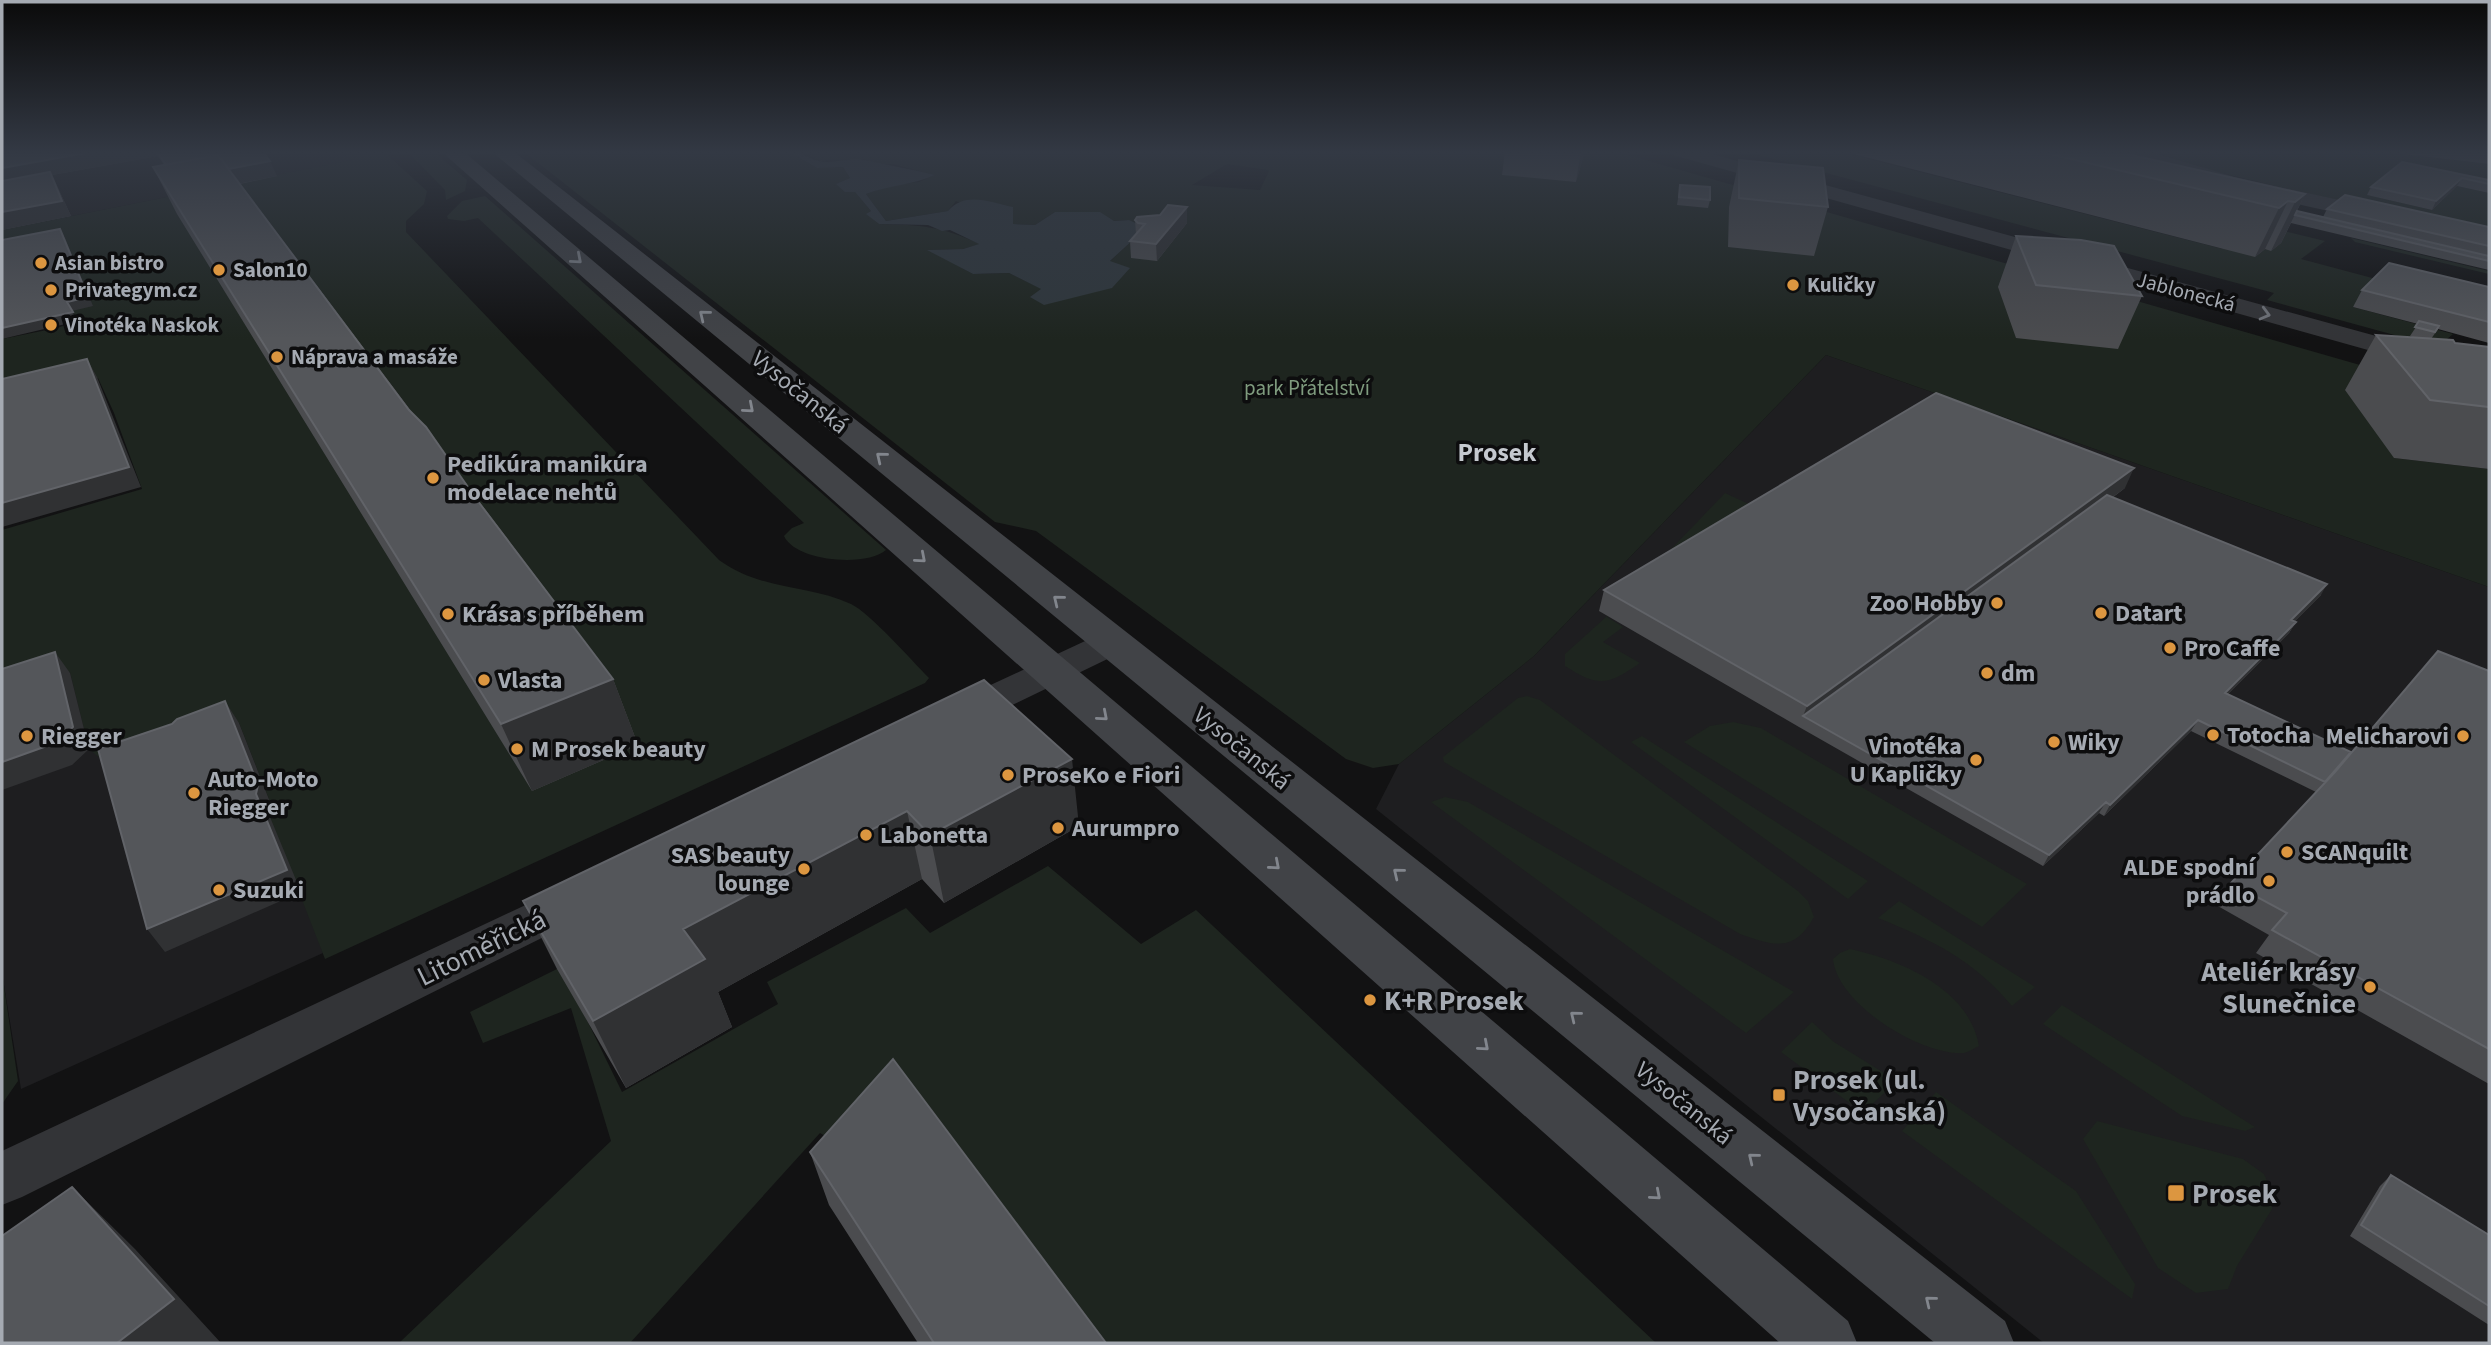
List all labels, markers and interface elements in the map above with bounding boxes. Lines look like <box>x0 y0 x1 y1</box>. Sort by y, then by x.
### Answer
place label: Asian bistro <box>54 248 164 278</box>
one-way arrow <box>569 251 582 263</box>
marker: Asian bistro <box>33 255 49 271</box>
place label: Salon10 <box>233 255 308 285</box>
marker: Salon10 <box>211 262 227 278</box>
street label: Jablonecká <box>2133 264 2239 320</box>
place label: Kuličky <box>1807 270 1876 300</box>
place label: Privategym.cz <box>65 275 197 305</box>
marker: Kuličky <box>1785 277 1801 293</box>
marker: Privategym.cz <box>43 282 59 298</box>
one-way arrow <box>2259 305 2271 320</box>
place label: Vinotéka Naskok <box>64 310 220 340</box>
one-way arrow <box>700 310 712 323</box>
marker: Vinotéka Naskok <box>43 317 59 333</box>
place label: Náprava a masáže <box>291 342 458 372</box>
street label: Vysočanská <box>744 342 856 443</box>
marker: Náprava a masáže <box>269 349 285 365</box>
park label: park Přátelství <box>1244 373 1371 403</box>
one-way arrow <box>741 400 754 413</box>
district label: Prosek <box>1457 434 1537 471</box>
place label: Pedikúra manikúra modelace nehtů <box>447 447 648 510</box>
one-way arrow <box>877 453 889 466</box>
marker: Pedikúra manikúra modelace nehtů <box>425 470 441 486</box>
one-way arrow <box>913 549 926 562</box>
place label: Zoo Hobby <box>1870 586 1983 621</box>
marker: Zoo Hobby <box>1989 595 2005 611</box>
one-way arrow <box>1054 596 1066 609</box>
place label: Datart <box>2115 596 2183 631</box>
place label: Krása s příběhem <box>462 597 645 632</box>
marker: Datart <box>2093 605 2109 621</box>
marker: Krása s příběhem <box>440 606 456 622</box>
place label: Pro Caffe <box>2184 631 2280 666</box>
marker: Pro Caffe <box>2162 640 2178 656</box>
place label: dm <box>2001 656 2035 691</box>
place label: Vlasta <box>497 663 562 698</box>
marker: dm <box>1979 665 1995 681</box>
marker: Vlasta <box>476 672 492 688</box>
street label: Vysočanská <box>1186 698 1298 799</box>
one-way arrow <box>1095 708 1108 720</box>
place label: Totocha <box>2227 718 2311 753</box>
place label: Riegger <box>41 719 122 754</box>
place label: Melicharovi <box>2326 719 2449 754</box>
place label: Wiky <box>2068 725 2120 760</box>
marker: Totocha <box>2205 727 2221 743</box>
marker: Riegger <box>19 728 35 744</box>
marker: Melicharovi <box>2455 728 2471 744</box>
place label: Vinotéka U Kapličky <box>1850 729 1962 792</box>
place label: M Prosek beauty <box>531 732 706 767</box>
marker: Wiky <box>2046 734 2062 750</box>
marker: M Prosek beauty <box>509 741 525 757</box>
marker: Vinotéka U Kapličky <box>1968 752 1984 768</box>
place label: ProseKo e Fiori <box>1022 758 1180 793</box>
place label: Auto-Moto Riegger <box>207 762 318 825</box>
marker: ProseKo e Fiori <box>1000 767 1016 783</box>
marker: Auto-Moto Riegger <box>186 785 202 801</box>
place label: Aurumpro <box>1071 811 1179 846</box>
place label: Labonetta <box>880 818 988 853</box>
marker: Aurumpro <box>1050 820 1066 836</box>
marker: Labonetta <box>858 827 874 843</box>
place label: SCANquilt <box>2301 835 2408 870</box>
place label: SAS beauty lounge <box>671 838 790 901</box>
marker: SCANquilt <box>2279 844 2295 860</box>
place label: ALDE spodní prádlo <box>2123 850 2256 913</box>
one-way arrow <box>1267 857 1280 869</box>
marker: SAS beauty lounge <box>796 861 812 877</box>
one-way arrow <box>1393 869 1406 882</box>
place label: Suzuki <box>233 873 304 908</box>
marker: ALDE spodní prádlo <box>2261 873 2277 889</box>
marker: Suzuki <box>211 882 227 898</box>
street label: Litoměřická <box>410 899 553 996</box>
place label: Ateliér krásy Slunečnice <box>2200 952 2356 1024</box>
marker: Ateliér krásy Slunečnice <box>2362 979 2378 995</box>
place label: K+R Prosek <box>1384 981 1525 1021</box>
marker: K+R Prosek <box>1362 992 1378 1008</box>
one-way arrow <box>1571 1011 1583 1024</box>
one-way arrow <box>1476 1038 1489 1050</box>
street label: Vysočanská <box>1628 1053 1740 1154</box>
place label: Prosek (ul. Vysočanská) <box>1792 1060 1946 1132</box>
marker: Prosek (ul. Vysočanská) <box>1771 1087 1787 1103</box>
one-way arrow <box>1748 1154 1761 1166</box>
place label: Prosek <box>2192 1174 2278 1214</box>
marker: Prosek <box>2166 1183 2186 1203</box>
one-way arrow <box>1647 1187 1660 1199</box>
one-way arrow <box>1926 1296 1938 1309</box>

